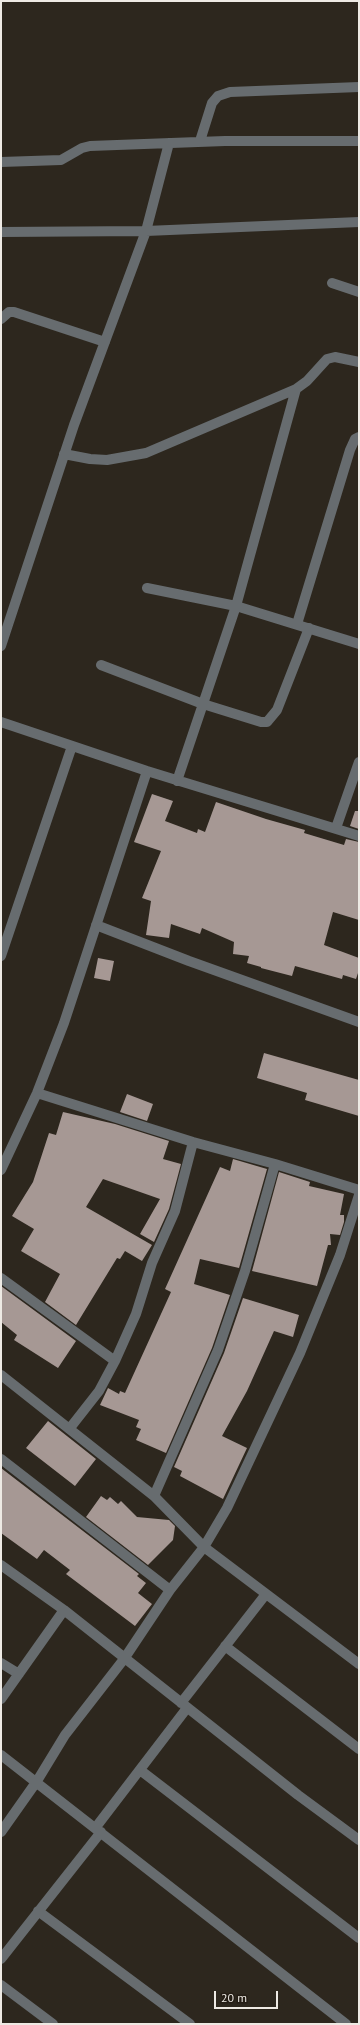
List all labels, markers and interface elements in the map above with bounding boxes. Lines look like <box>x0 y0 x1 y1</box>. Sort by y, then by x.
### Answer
scale bar <box>216 1983 280 2009</box>
text: 20 m <box>221 1990 247 2005</box>

